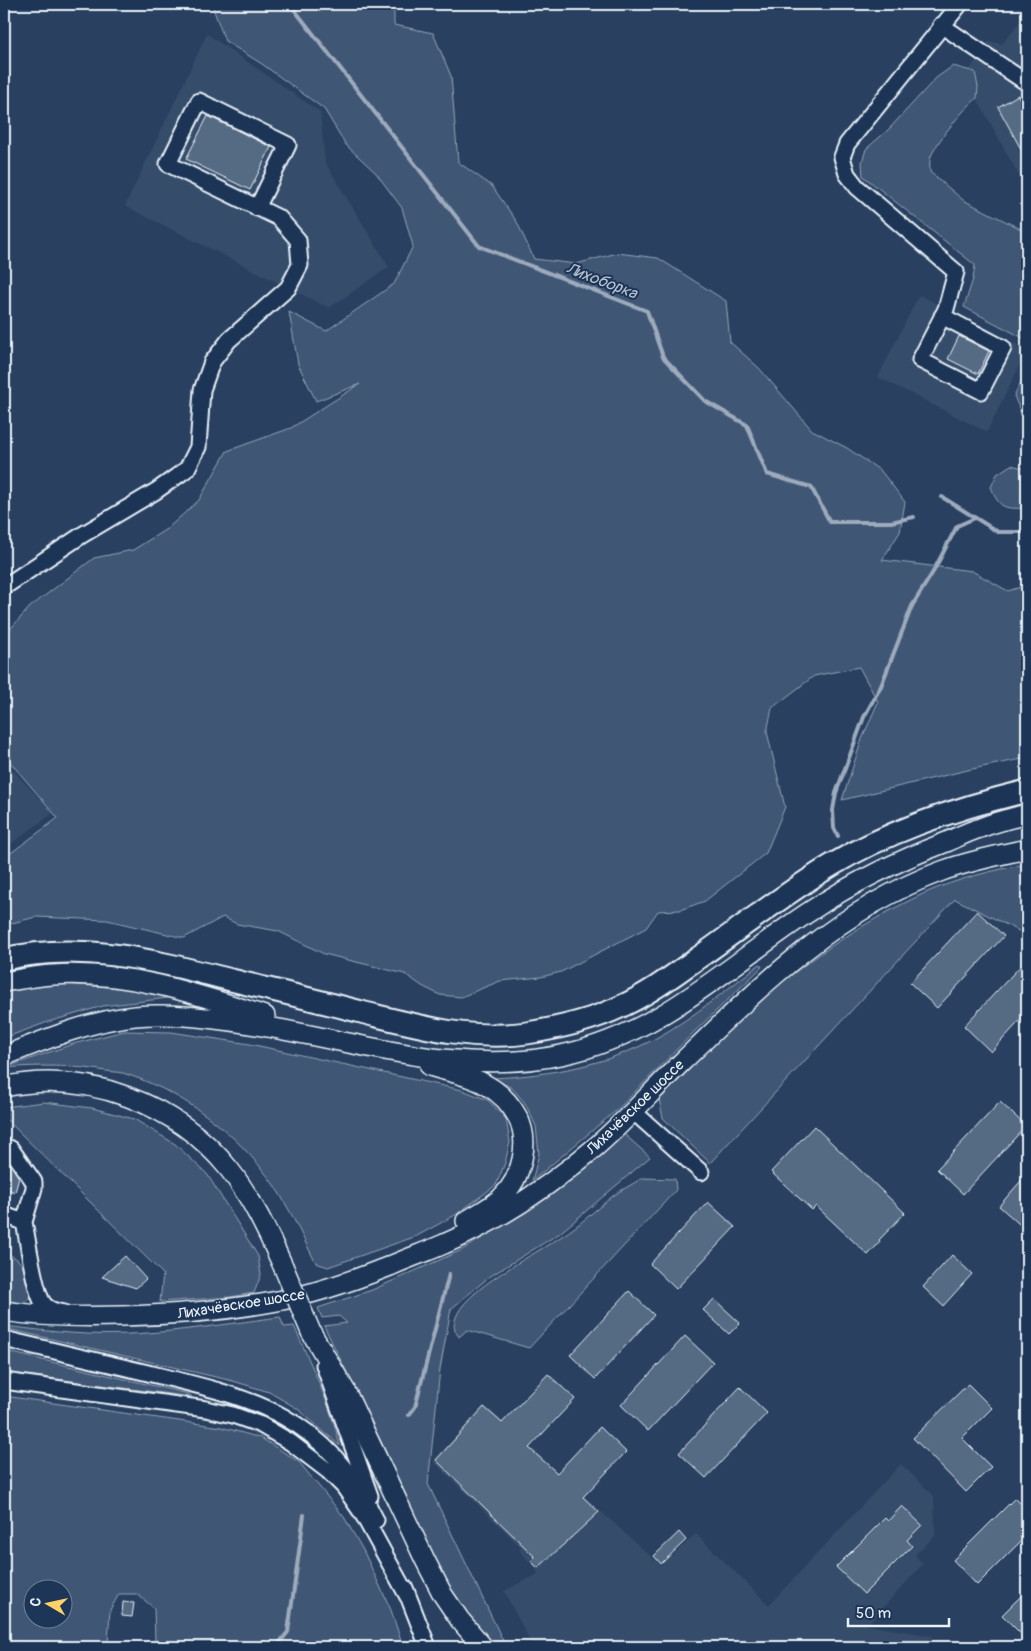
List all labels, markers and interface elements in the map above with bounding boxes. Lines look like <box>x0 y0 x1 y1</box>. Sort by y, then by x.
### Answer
water label: Лихоборка <box>563 258 641 304</box>
street label: Лихачёвское шоссе <box>582 1055 689 1160</box>
street label: Лихачёвское шоссе <box>175 1285 307 1324</box>
north arrow <box>22 1578 72 1628</box>
text: С <box>27 1596 45 1608</box>
scale bar <box>848 1596 950 1628</box>
text: 50 m <box>856 1604 891 1623</box>

